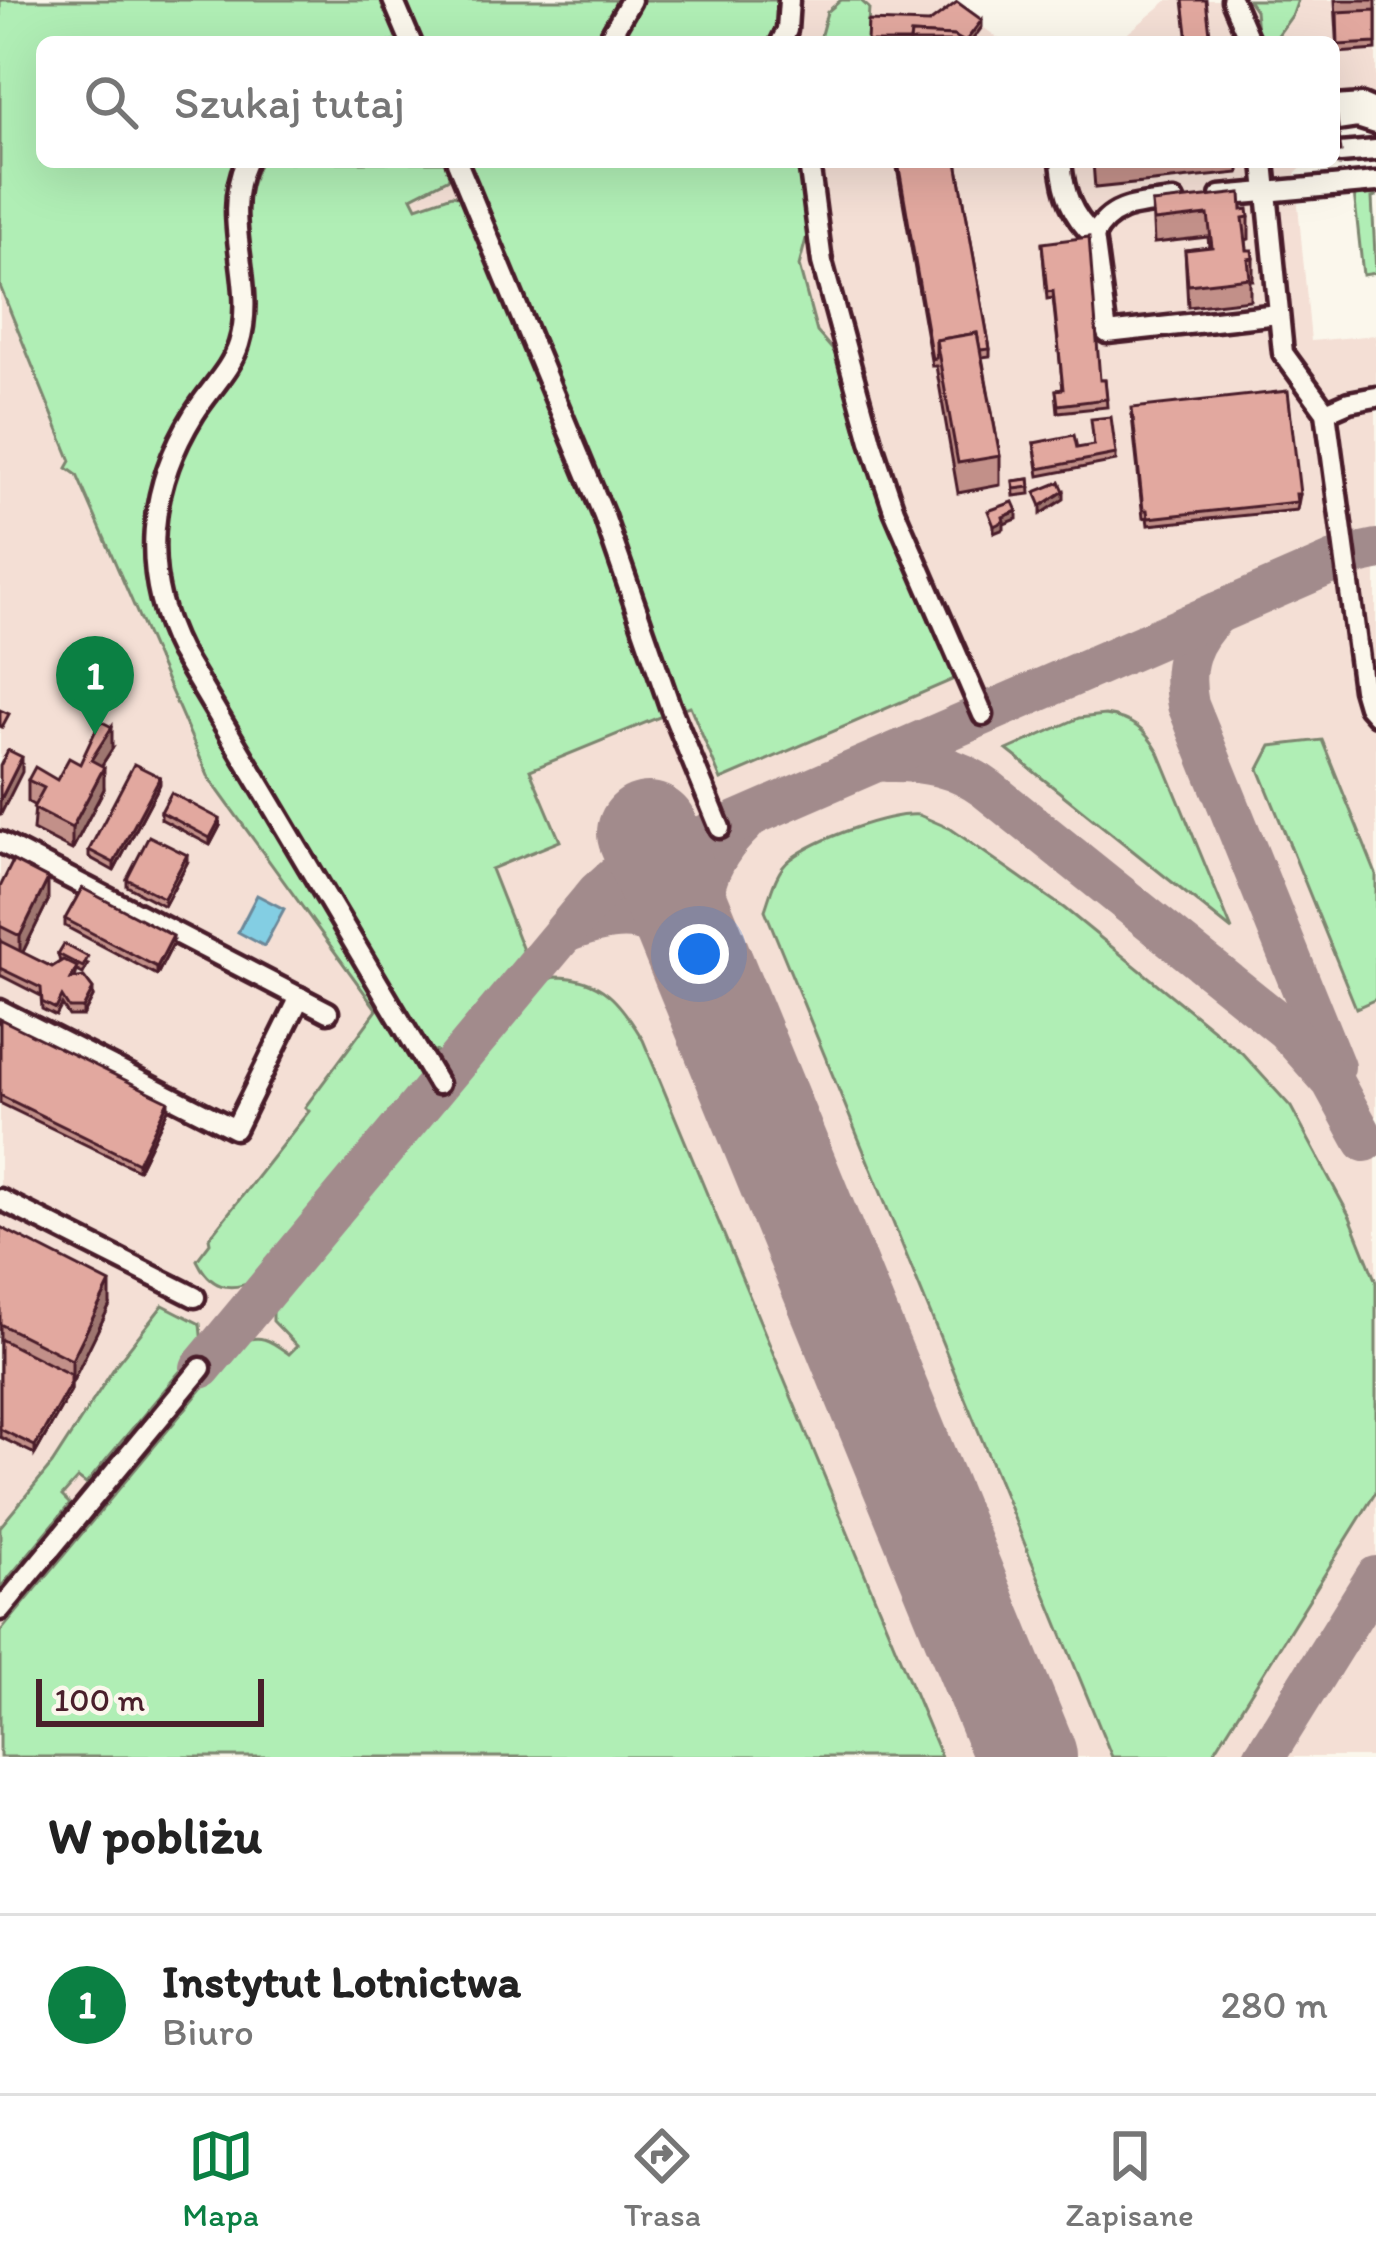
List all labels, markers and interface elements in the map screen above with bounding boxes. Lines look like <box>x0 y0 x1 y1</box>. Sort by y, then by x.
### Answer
search box <box>36 36 1340 168</box>
icon: search <box>78 69 144 135</box>
text: Szukaj tutaj <box>174 75 405 129</box>
pin: 1 <box>56 636 134 735</box>
your location <box>669 924 729 984</box>
scale bar <box>36 1673 264 1726</box>
text: 100 m <box>54 1680 145 1719</box>
text: W pobliżu <box>48 1805 262 1866</box>
text: Instytut Lotnictwa <box>162 1954 521 2008</box>
text: 1 <box>78 1981 96 2028</box>
text: 280 m <box>1221 1981 1328 2028</box>
text: Biuro <box>162 2008 254 2055</box>
tab: Mapa <box>182 2123 259 2234</box>
tab: Trasa <box>624 2123 701 2234</box>
tab: Zapisane <box>1066 2123 1194 2234</box>

